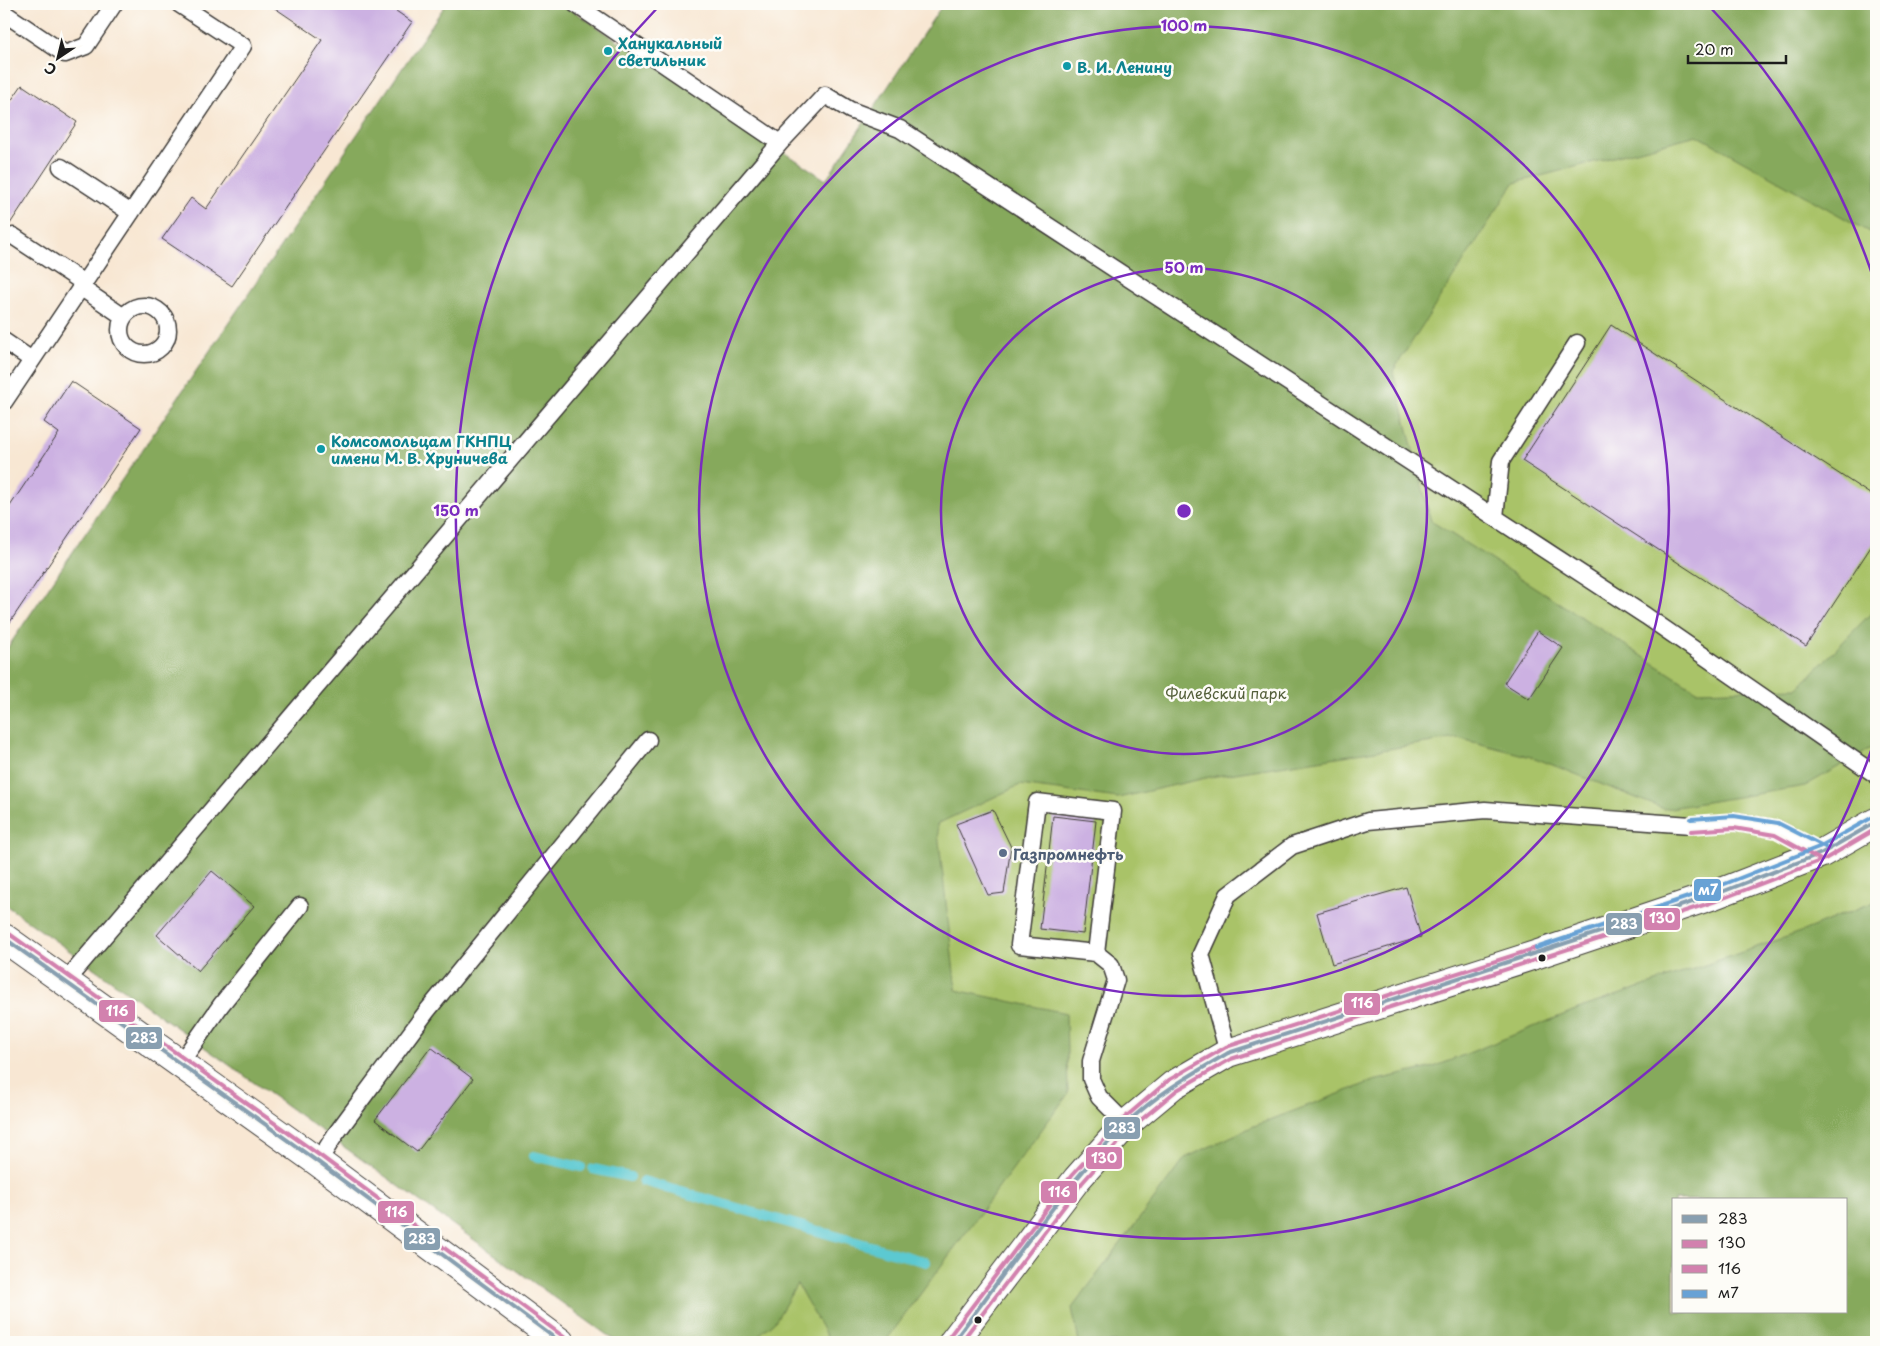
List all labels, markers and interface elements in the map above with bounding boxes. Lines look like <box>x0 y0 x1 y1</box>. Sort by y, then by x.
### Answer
text: 100 m <box>1161 13 1207 36</box>
place label: Ханукальный светильник <box>618 31 723 71</box>
north arrow <box>32 32 82 82</box>
scale bar <box>1688 32 1785 64</box>
text: 20 m <box>1695 37 1734 60</box>
marker: Ханукальный светильник <box>602 45 614 57</box>
place label: В. И. Ленину <box>1077 55 1172 78</box>
text: С <box>40 57 61 81</box>
marker: В. И. Ленину <box>1061 60 1073 72</box>
text: 50 m <box>1165 255 1203 278</box>
place label: Комсомольцам ГКНПЦ имени М. В. Хруничева <box>331 429 512 469</box>
marker: Комсомольцам ГКНПЦ имени М. В. Хруничева <box>315 443 327 455</box>
text: 150 m <box>433 498 479 521</box>
centre of rings <box>1175 502 1193 520</box>
park label: Филевский парк <box>1166 681 1286 704</box>
place label: Газпромнефть <box>1013 842 1124 865</box>
marker: Газпромнефть <box>997 847 1009 859</box>
line badge: м7 <box>1693 878 1722 902</box>
text: м7 <box>1698 879 1719 900</box>
line badge: 130 <box>1643 907 1681 931</box>
text: 130 <box>1649 907 1675 928</box>
line badge: 283 <box>1605 912 1643 936</box>
text: 283 <box>1610 913 1638 934</box>
unlabelled marker <box>1537 953 1547 963</box>
line badge: 116 <box>1343 992 1381 1016</box>
text: 116 <box>1351 992 1373 1013</box>
line badge: 116 <box>98 999 136 1023</box>
text: 116 <box>106 1000 128 1021</box>
line badge: 283 <box>125 1026 163 1050</box>
text: 283 <box>130 1027 158 1048</box>
line badge: 283 <box>1103 1116 1141 1140</box>
text: 283 <box>1108 1117 1136 1138</box>
line badge: 130 <box>1085 1146 1123 1170</box>
text: 130 <box>1091 1147 1117 1168</box>
line badge: 116 <box>1040 1180 1078 1204</box>
text: 116 <box>1048 1181 1070 1202</box>
legend <box>1672 1198 1848 1314</box>
line badge: 116 <box>377 1200 415 1224</box>
text: 116 <box>385 1201 407 1222</box>
text: 283 <box>1718 1206 1748 1229</box>
line badge: 283 <box>403 1227 441 1251</box>
text: 283 <box>408 1228 436 1249</box>
text: 130 <box>1718 1230 1746 1253</box>
text: 116 <box>1718 1256 1741 1279</box>
text: м7 <box>1718 1280 1739 1303</box>
unlabelled marker <box>973 1315 983 1325</box>

